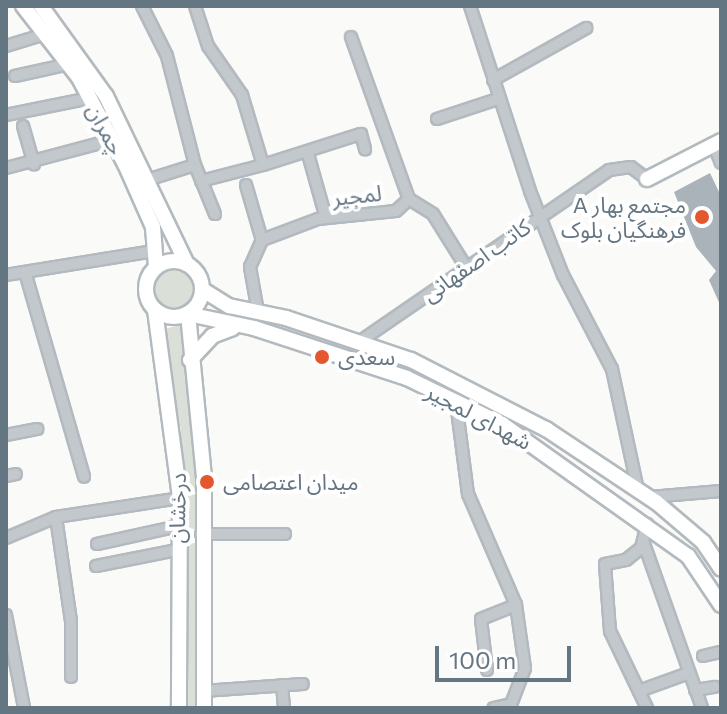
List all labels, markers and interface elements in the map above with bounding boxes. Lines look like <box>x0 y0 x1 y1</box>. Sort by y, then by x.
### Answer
street label: چمران <box>82 99 130 159</box>
street label: لمجیر <box>331 179 383 211</box>
place label: A مجتمع بهار فرهنگیان بلوک <box>561 191 686 242</box>
marker: A مجتمع بهار فرهنگیان بلوک <box>693 208 711 226</box>
street label: کاتب اصفهانی <box>417 213 535 307</box>
place label: سعدی <box>338 344 395 370</box>
marker: سعدی <box>313 348 331 366</box>
street label: شهدای لمجیر <box>422 377 536 455</box>
place label: میدان اعتصامی <box>223 469 359 495</box>
street label: درخشان <box>163 472 191 544</box>
marker: میدان اعتصامی <box>198 473 216 491</box>
scale bar <box>439 630 575 680</box>
text: 100 m <box>449 645 516 674</box>

